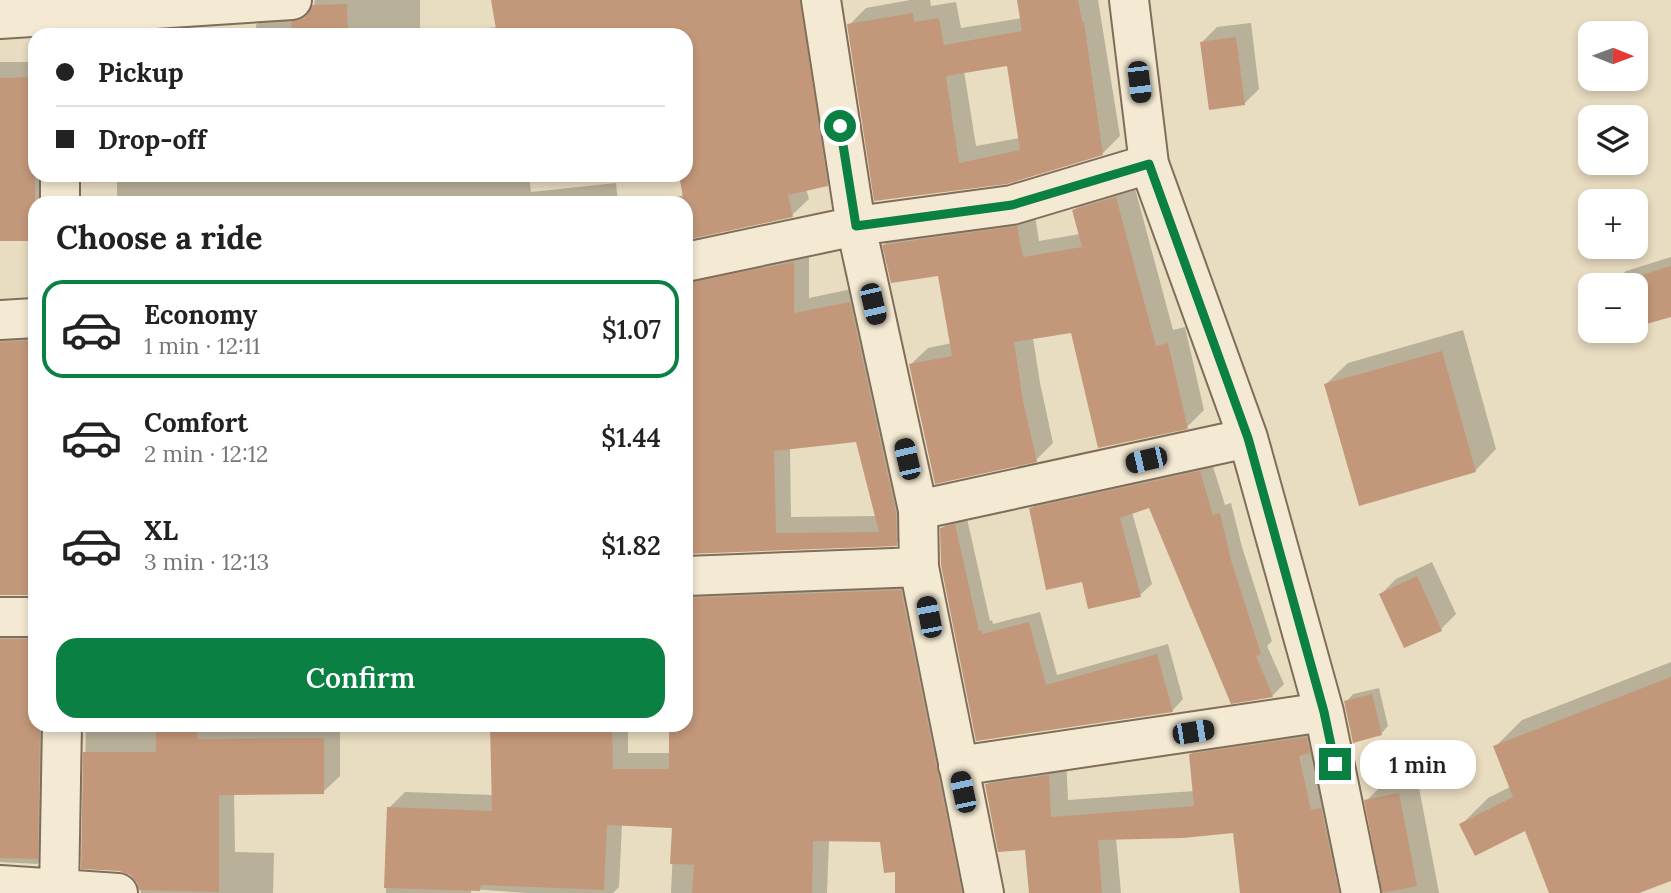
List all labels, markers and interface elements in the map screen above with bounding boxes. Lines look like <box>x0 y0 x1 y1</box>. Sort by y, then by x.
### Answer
north arrow <box>1578 21 1648 91</box>
map controls <box>1578 21 1648 343</box>
text: Pickup <box>98 56 184 89</box>
car <box>1127 60 1152 104</box>
button: layers <box>1578 105 1648 175</box>
route start <box>824 110 856 142</box>
text: Drop-off <box>98 123 206 156</box>
button: + <box>1578 189 1648 259</box>
text: Choose a ride <box>56 217 263 258</box>
button: − <box>1578 273 1648 343</box>
car <box>859 281 888 327</box>
icon: car <box>60 298 123 361</box>
text: Economy <box>144 298 257 331</box>
text: $1.07 <box>602 313 661 346</box>
text: 1 min · 12:11 <box>144 331 260 360</box>
icon: car <box>60 406 123 469</box>
text: Comfort <box>144 406 248 439</box>
text: $1.44 <box>601 421 661 454</box>
car <box>893 436 922 482</box>
text: 2 min · 12:12 <box>144 439 268 468</box>
car <box>1124 445 1169 475</box>
icon: car <box>60 514 123 577</box>
text: XL <box>144 514 178 547</box>
text: $1.82 <box>601 529 661 562</box>
text: 3 min · 12:13 <box>144 547 269 576</box>
car <box>915 594 944 640</box>
button: Confirm <box>56 638 665 718</box>
car <box>1171 718 1216 746</box>
callout: 1 min <box>1360 740 1475 788</box>
route end <box>1319 748 1351 780</box>
text: 1 min <box>1389 750 1447 779</box>
car <box>949 769 978 815</box>

